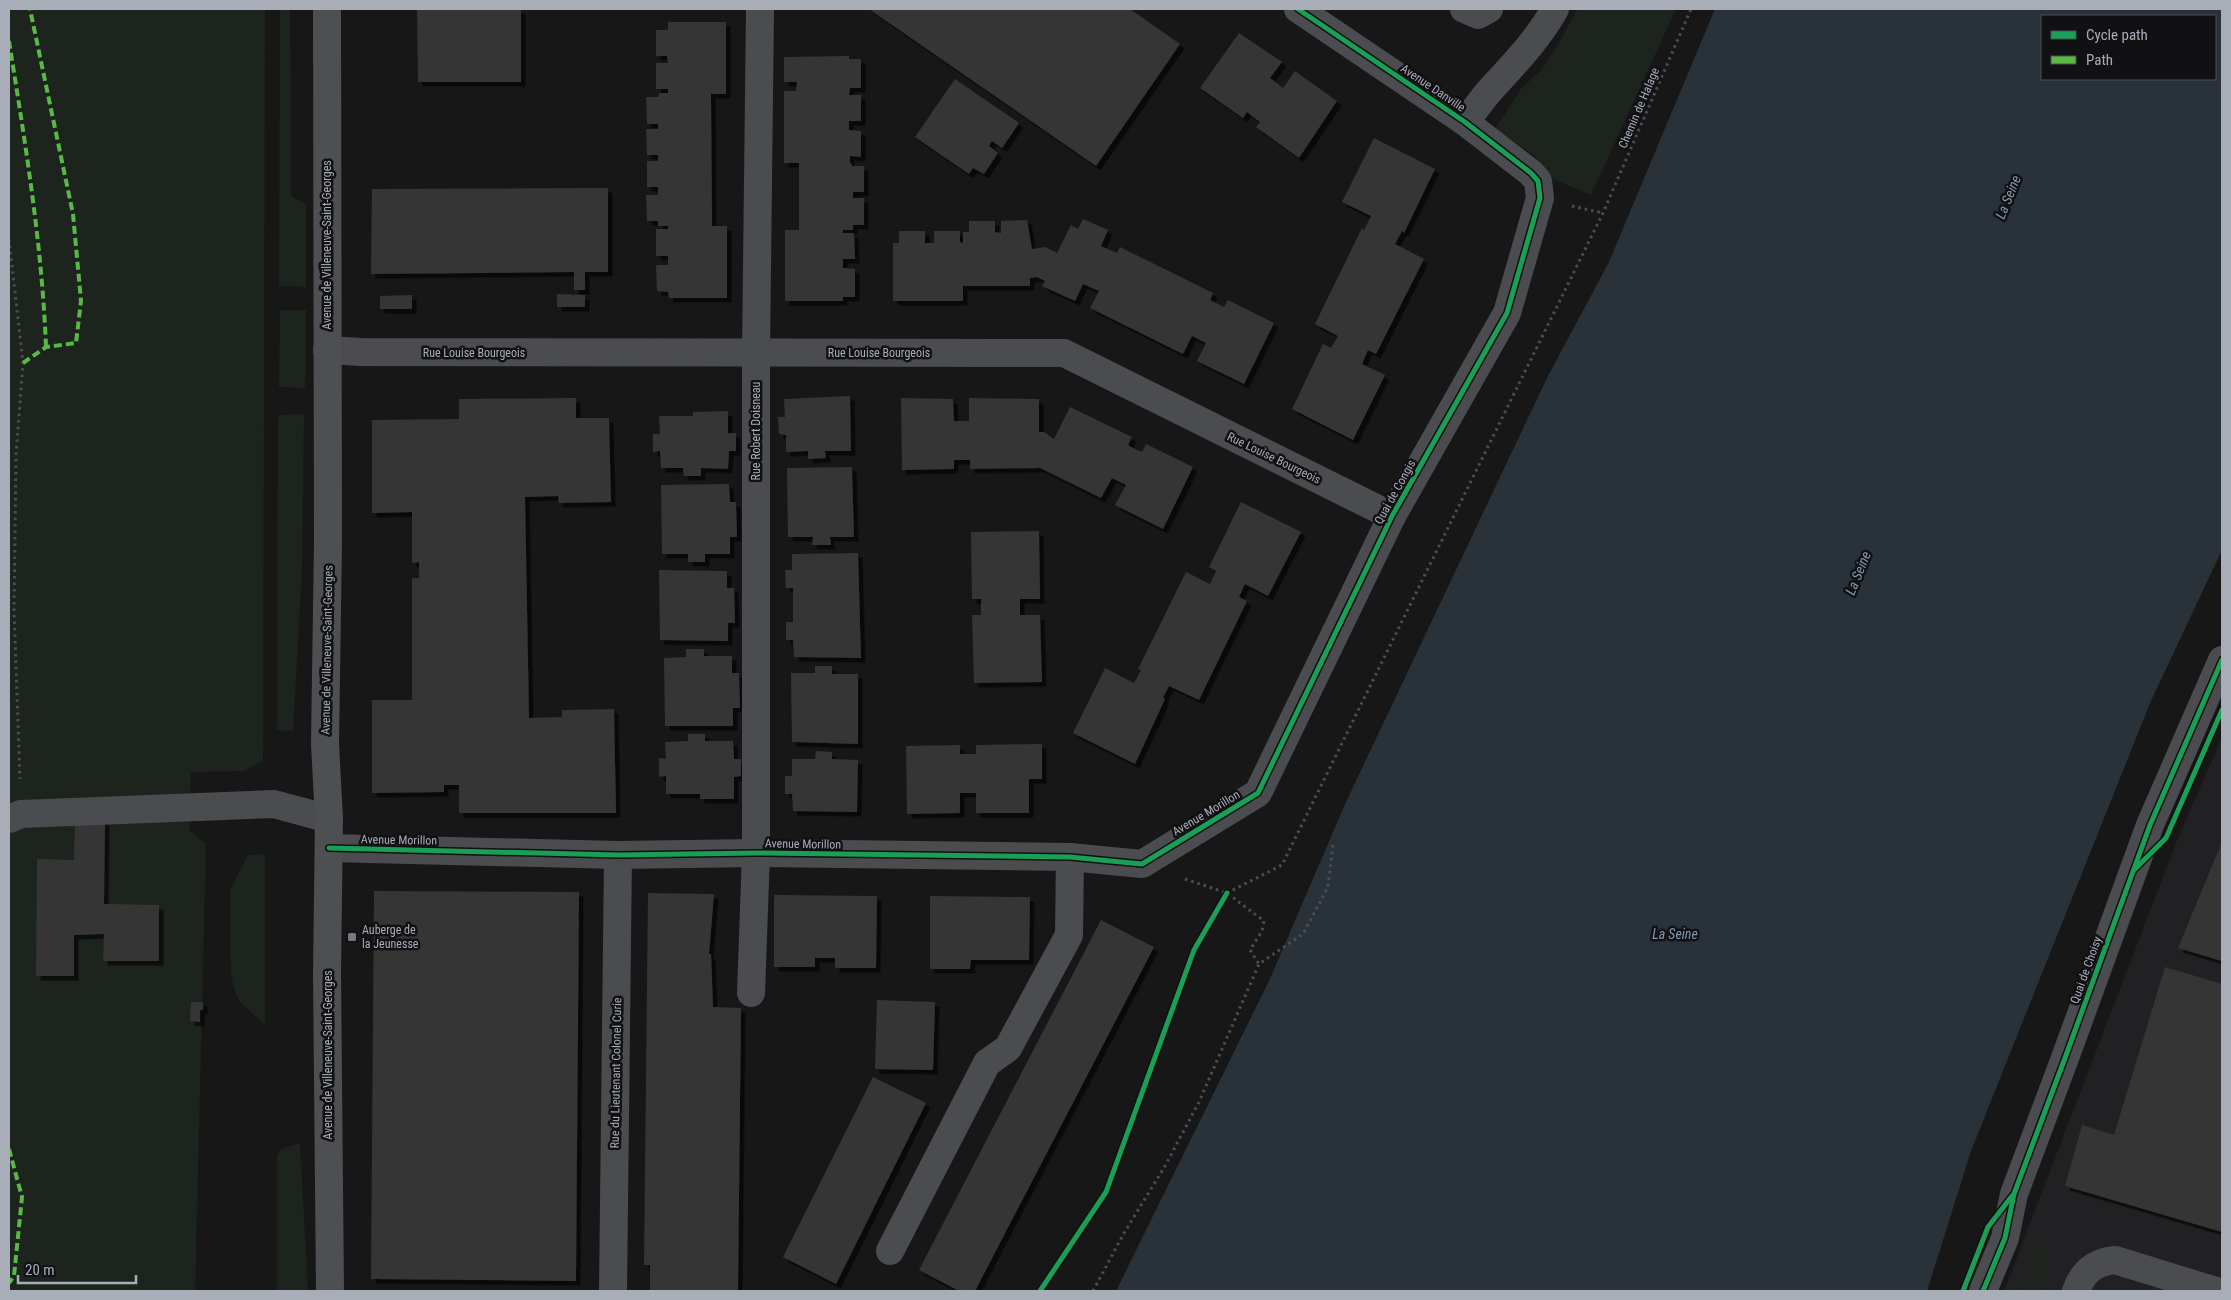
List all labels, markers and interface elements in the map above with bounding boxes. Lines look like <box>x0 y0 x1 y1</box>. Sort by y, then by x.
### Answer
legend <box>2041 15 2216 80</box>
text: Cycle path <box>2086 26 2148 44</box>
text: Path <box>2086 51 2113 69</box>
street label: Avenue Danville <box>1398 61 1468 115</box>
street label: Chemin de Halage <box>1616 65 1662 150</box>
street label: Avenue de Villeneuve-Saint-Georges <box>320 160 334 330</box>
water label: La Seine <box>1992 173 2024 221</box>
street label: Rue Louise Bourgeois <box>423 346 525 360</box>
street label: Rue Louise Bourgeois <box>828 346 930 360</box>
street label: Rue Robert Doisneau <box>749 381 763 480</box>
street label: Rue Louise Bourgeois <box>1225 429 1323 487</box>
street label: Quai de Congis <box>1372 457 1418 527</box>
water label: La Seine <box>1842 549 1874 597</box>
street label: Avenue de Villeneuve-Saint-Georges <box>319 565 335 735</box>
street label: Avenue Morillon <box>1170 787 1242 839</box>
street label: Avenue Morillon <box>361 832 437 848</box>
street label: Avenue Morillon <box>765 836 841 852</box>
place label: Auberge de la Jeunesse <box>362 923 419 951</box>
water label: La Seine <box>1652 926 1698 942</box>
marker: Auberge de la Jeunesse <box>346 931 358 943</box>
street label: Quai de Choisy <box>2067 935 2105 1005</box>
street label: Avenue de Villeneuve-Saint-Georges <box>321 970 335 1140</box>
street label: Rue du Lieutenant Colonel Curie <box>608 997 624 1149</box>
scale bar <box>18 1252 135 1284</box>
text: 20 m <box>25 1261 55 1279</box>

